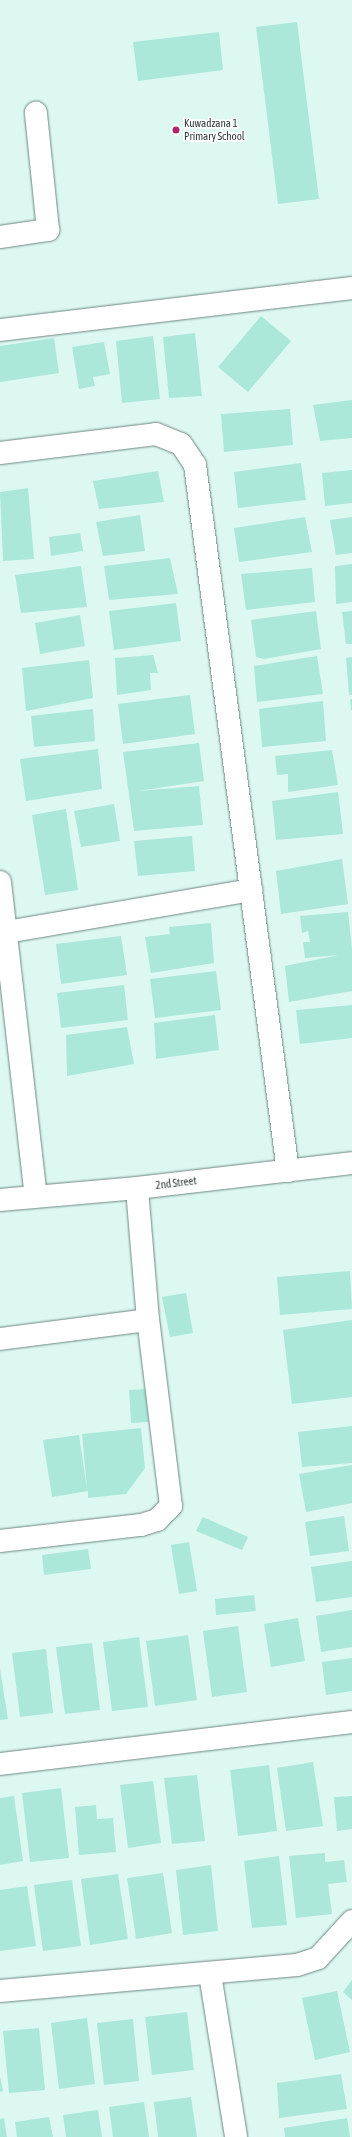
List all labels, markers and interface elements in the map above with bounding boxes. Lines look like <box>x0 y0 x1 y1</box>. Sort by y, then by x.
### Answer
place label: Kuwadzana 1 Primary School <box>184 117 245 143</box>
marker: Kuwadzana 1 Primary School <box>171 125 181 135</box>
street label: 2nd Street <box>155 1174 197 1192</box>

